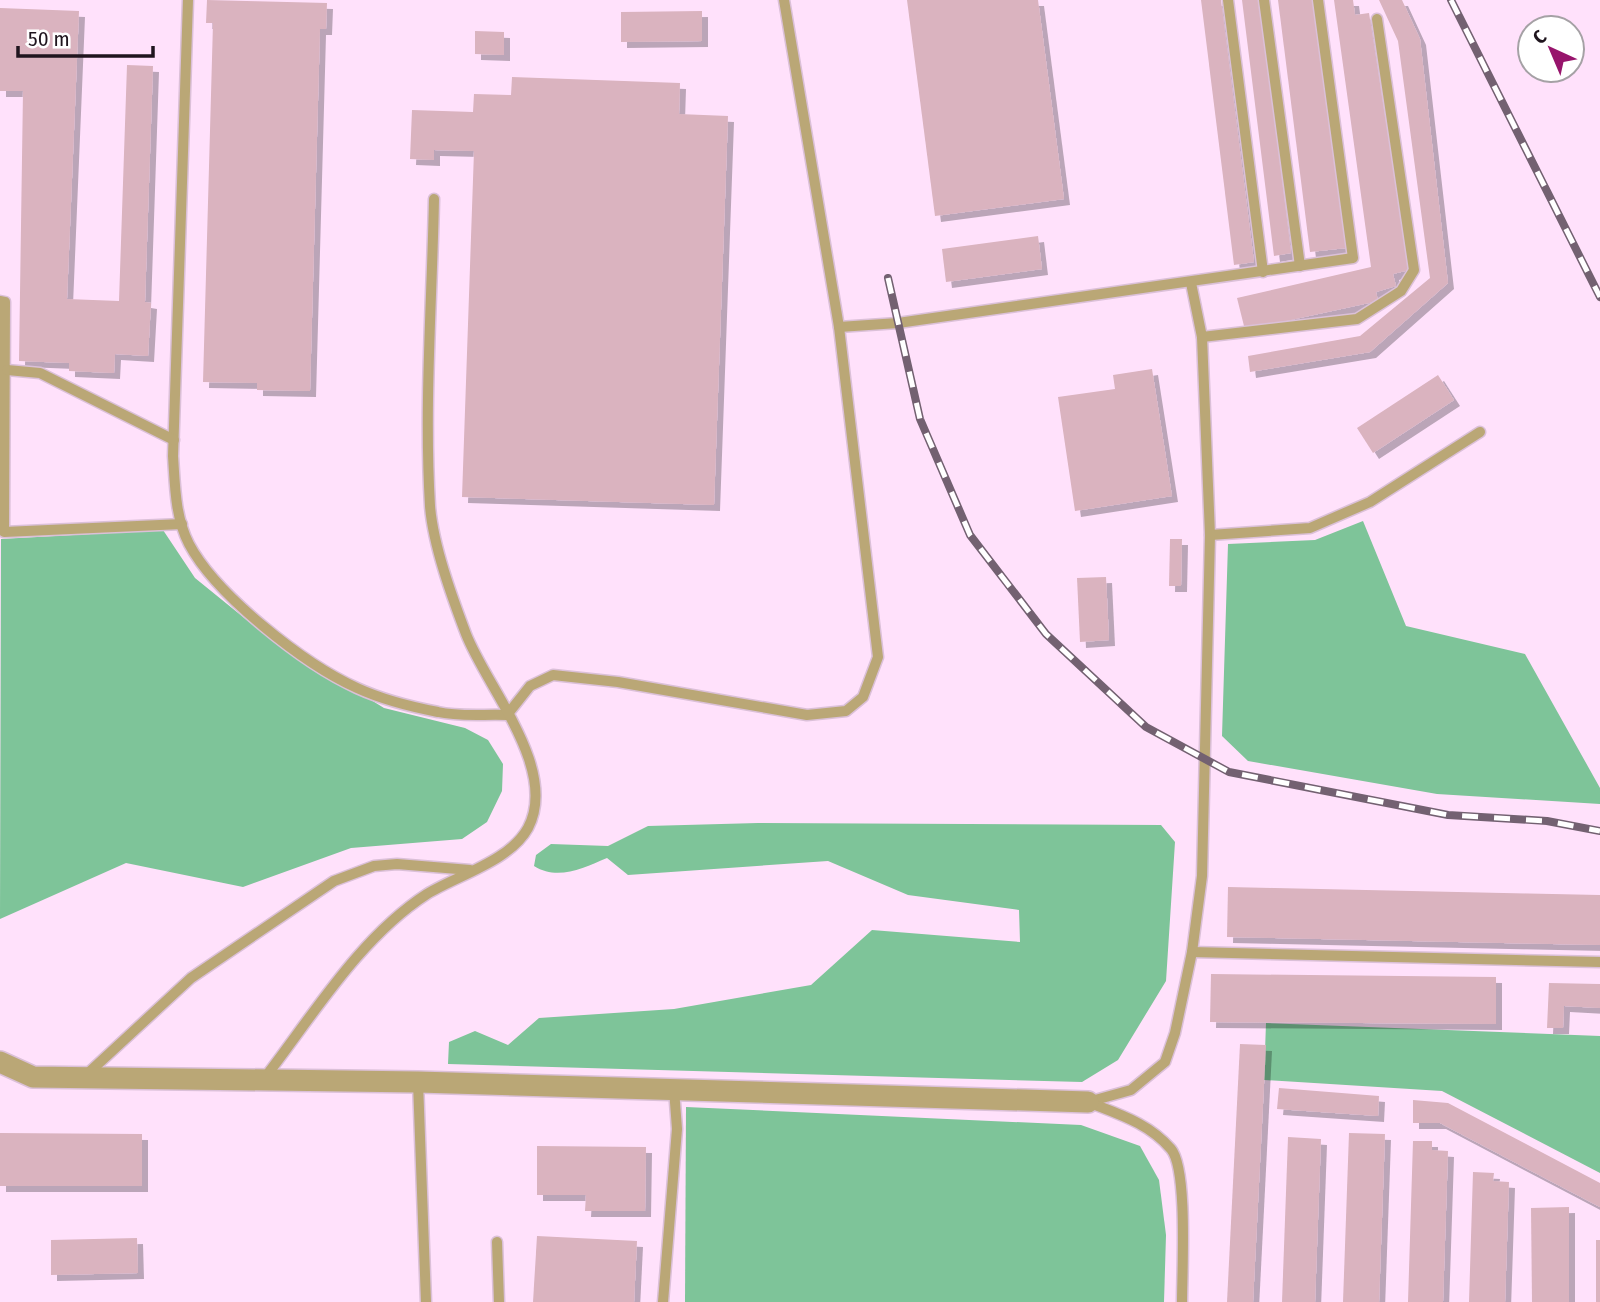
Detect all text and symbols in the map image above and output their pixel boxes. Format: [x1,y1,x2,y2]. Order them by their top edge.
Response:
scale bar [18,14,152,58]
north arrow [1516,14,1586,84]
text: С [1528,25,1551,49]
text: 50 m [28,26,70,52]

